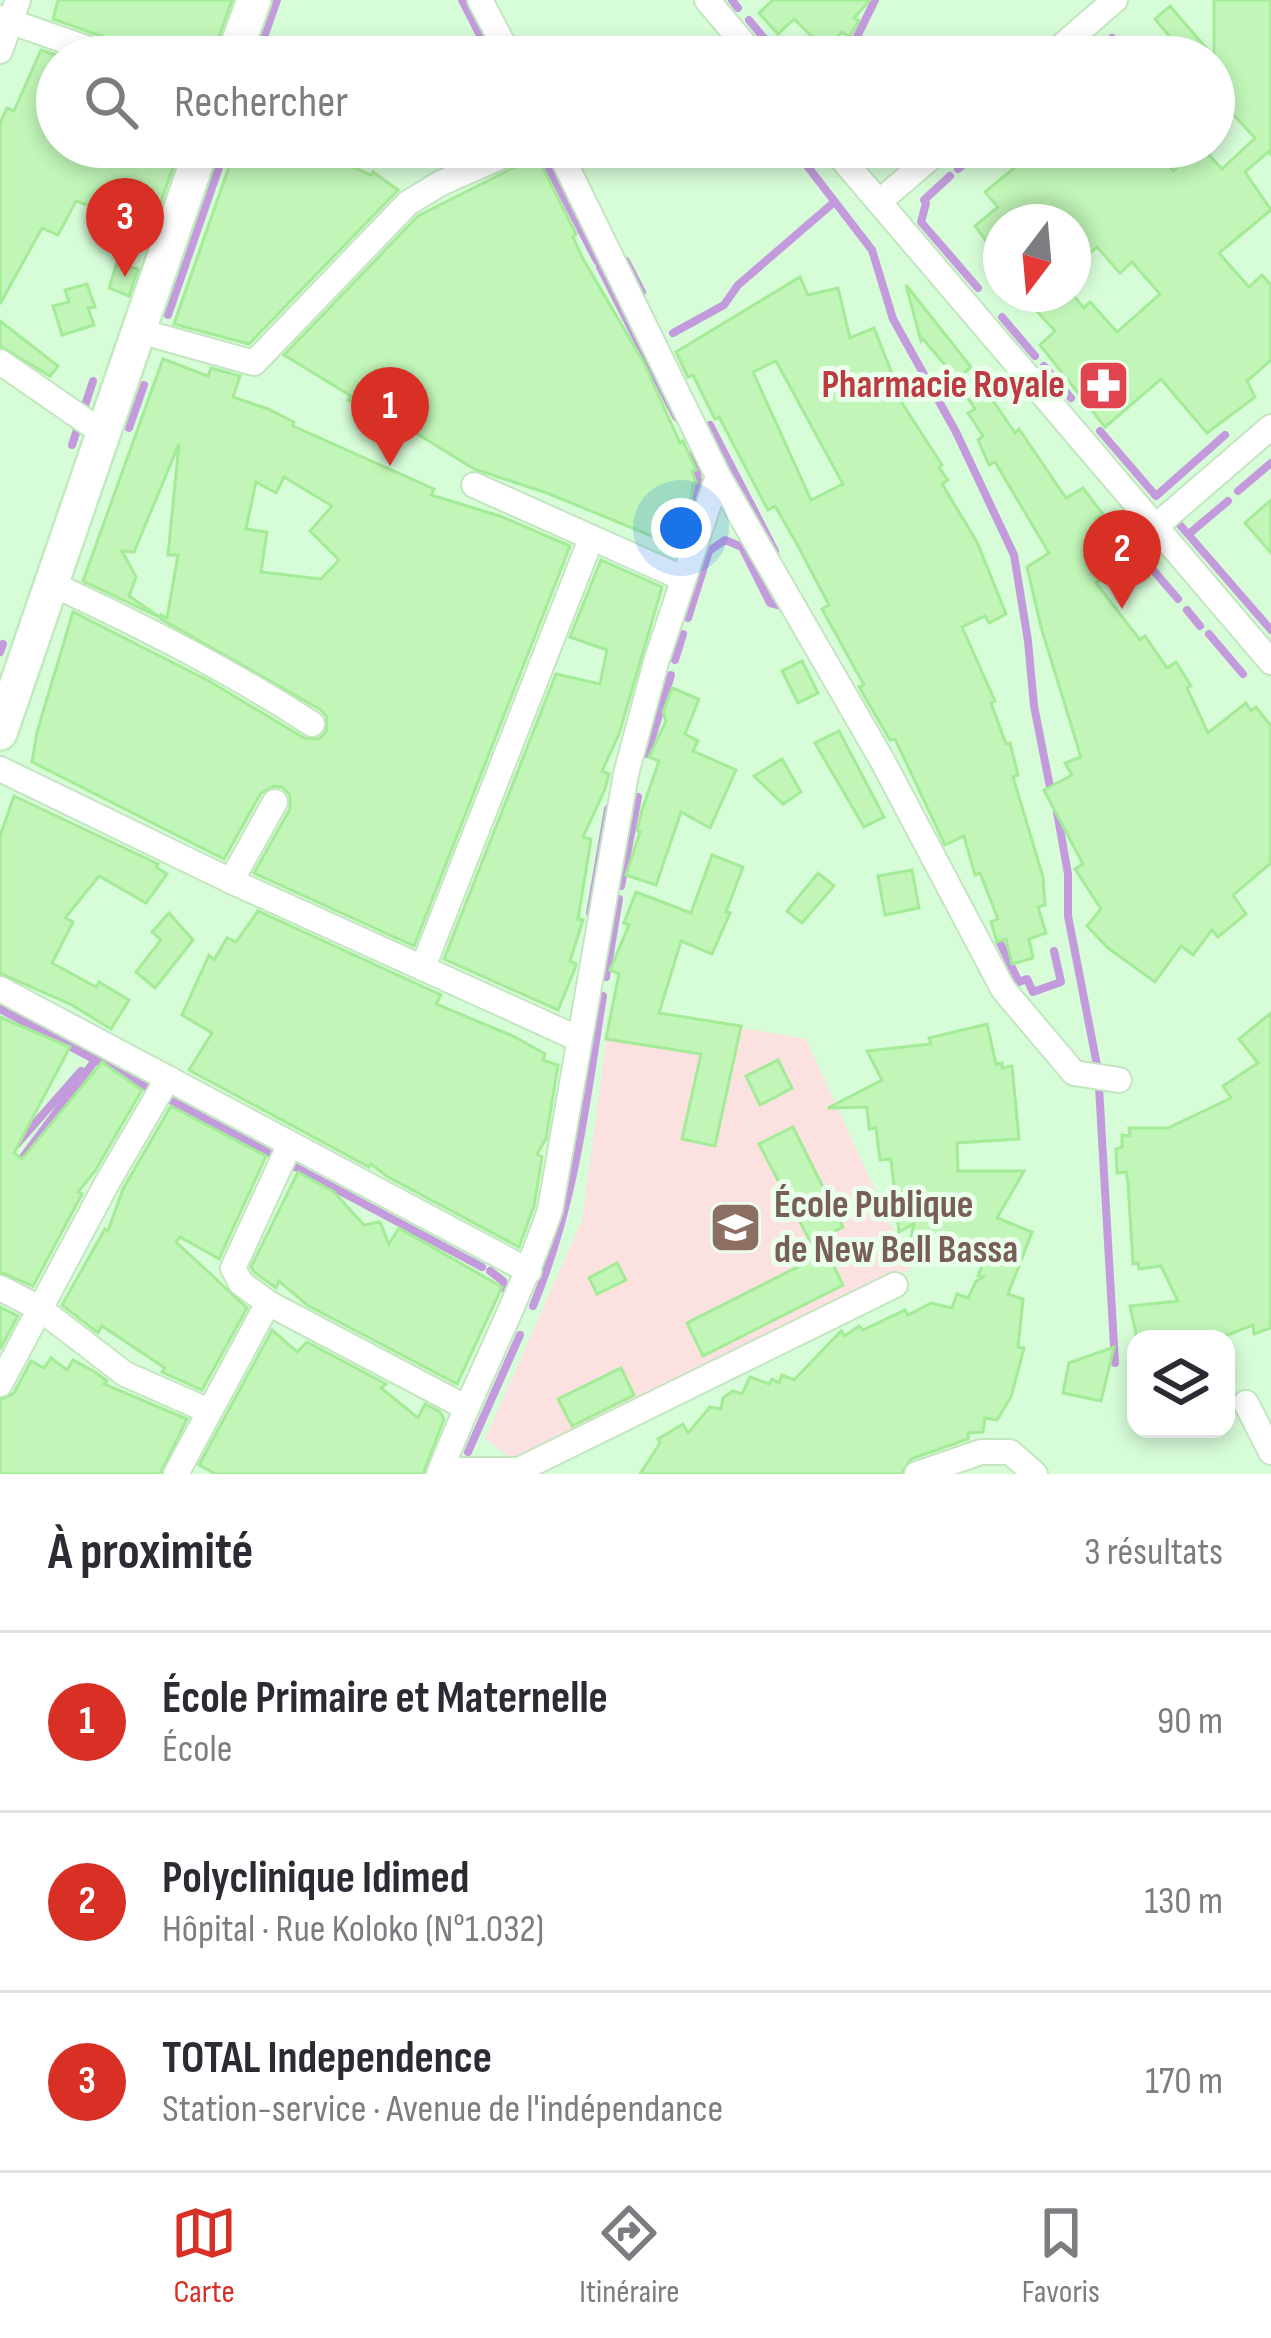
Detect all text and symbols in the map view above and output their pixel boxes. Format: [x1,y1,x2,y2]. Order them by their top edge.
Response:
search box [36,36,1235,168]
icon: search [78,69,144,135]
text: Rechercher [174,75,348,130]
pin: 3 [86,178,164,277]
north arrow [983,204,1091,312]
pharmacy icon: Pharmacie Royale [1076,357,1132,413]
place label: Pharmacie Royale [821,362,1065,409]
pin: 1 [351,367,429,466]
your location [651,498,711,558]
pin: 2 [1083,510,1161,609]
place label: École Publique de New Bell Bassa [774,1182,1018,1274]
school or university icon: École Publique de New Bell Bassa [707,1199,763,1255]
map controls [1127,1330,1235,1438]
button: layers [1127,1330,1235,1438]
text: À proximité [48,1522,253,1583]
text: 3 résultats [1084,1529,1223,1576]
text: École Primaire et Maternelle [162,1671,608,1726]
text: 1 [79,1698,95,1745]
text: 90 m [1157,1698,1223,1745]
text: École [162,1726,232,1773]
text: Polyclinique Idimed [162,1851,469,1906]
text: 2 [78,1878,96,1925]
text: 130 m [1144,1878,1223,1925]
text: Hôpital · Rue Koloko (N°1.032) [162,1906,544,1953]
text: TOTAL Independence [162,2031,492,2086]
text: 3 [78,2058,96,2105]
text: 170 m [1145,2058,1223,2105]
text: Station-service · Avenue de l'indépendance [162,2086,723,2133]
tab: Carte [171,2200,237,2312]
tab: Itinéraire [579,2200,680,2312]
tab: Favoris [1022,2200,1100,2312]

